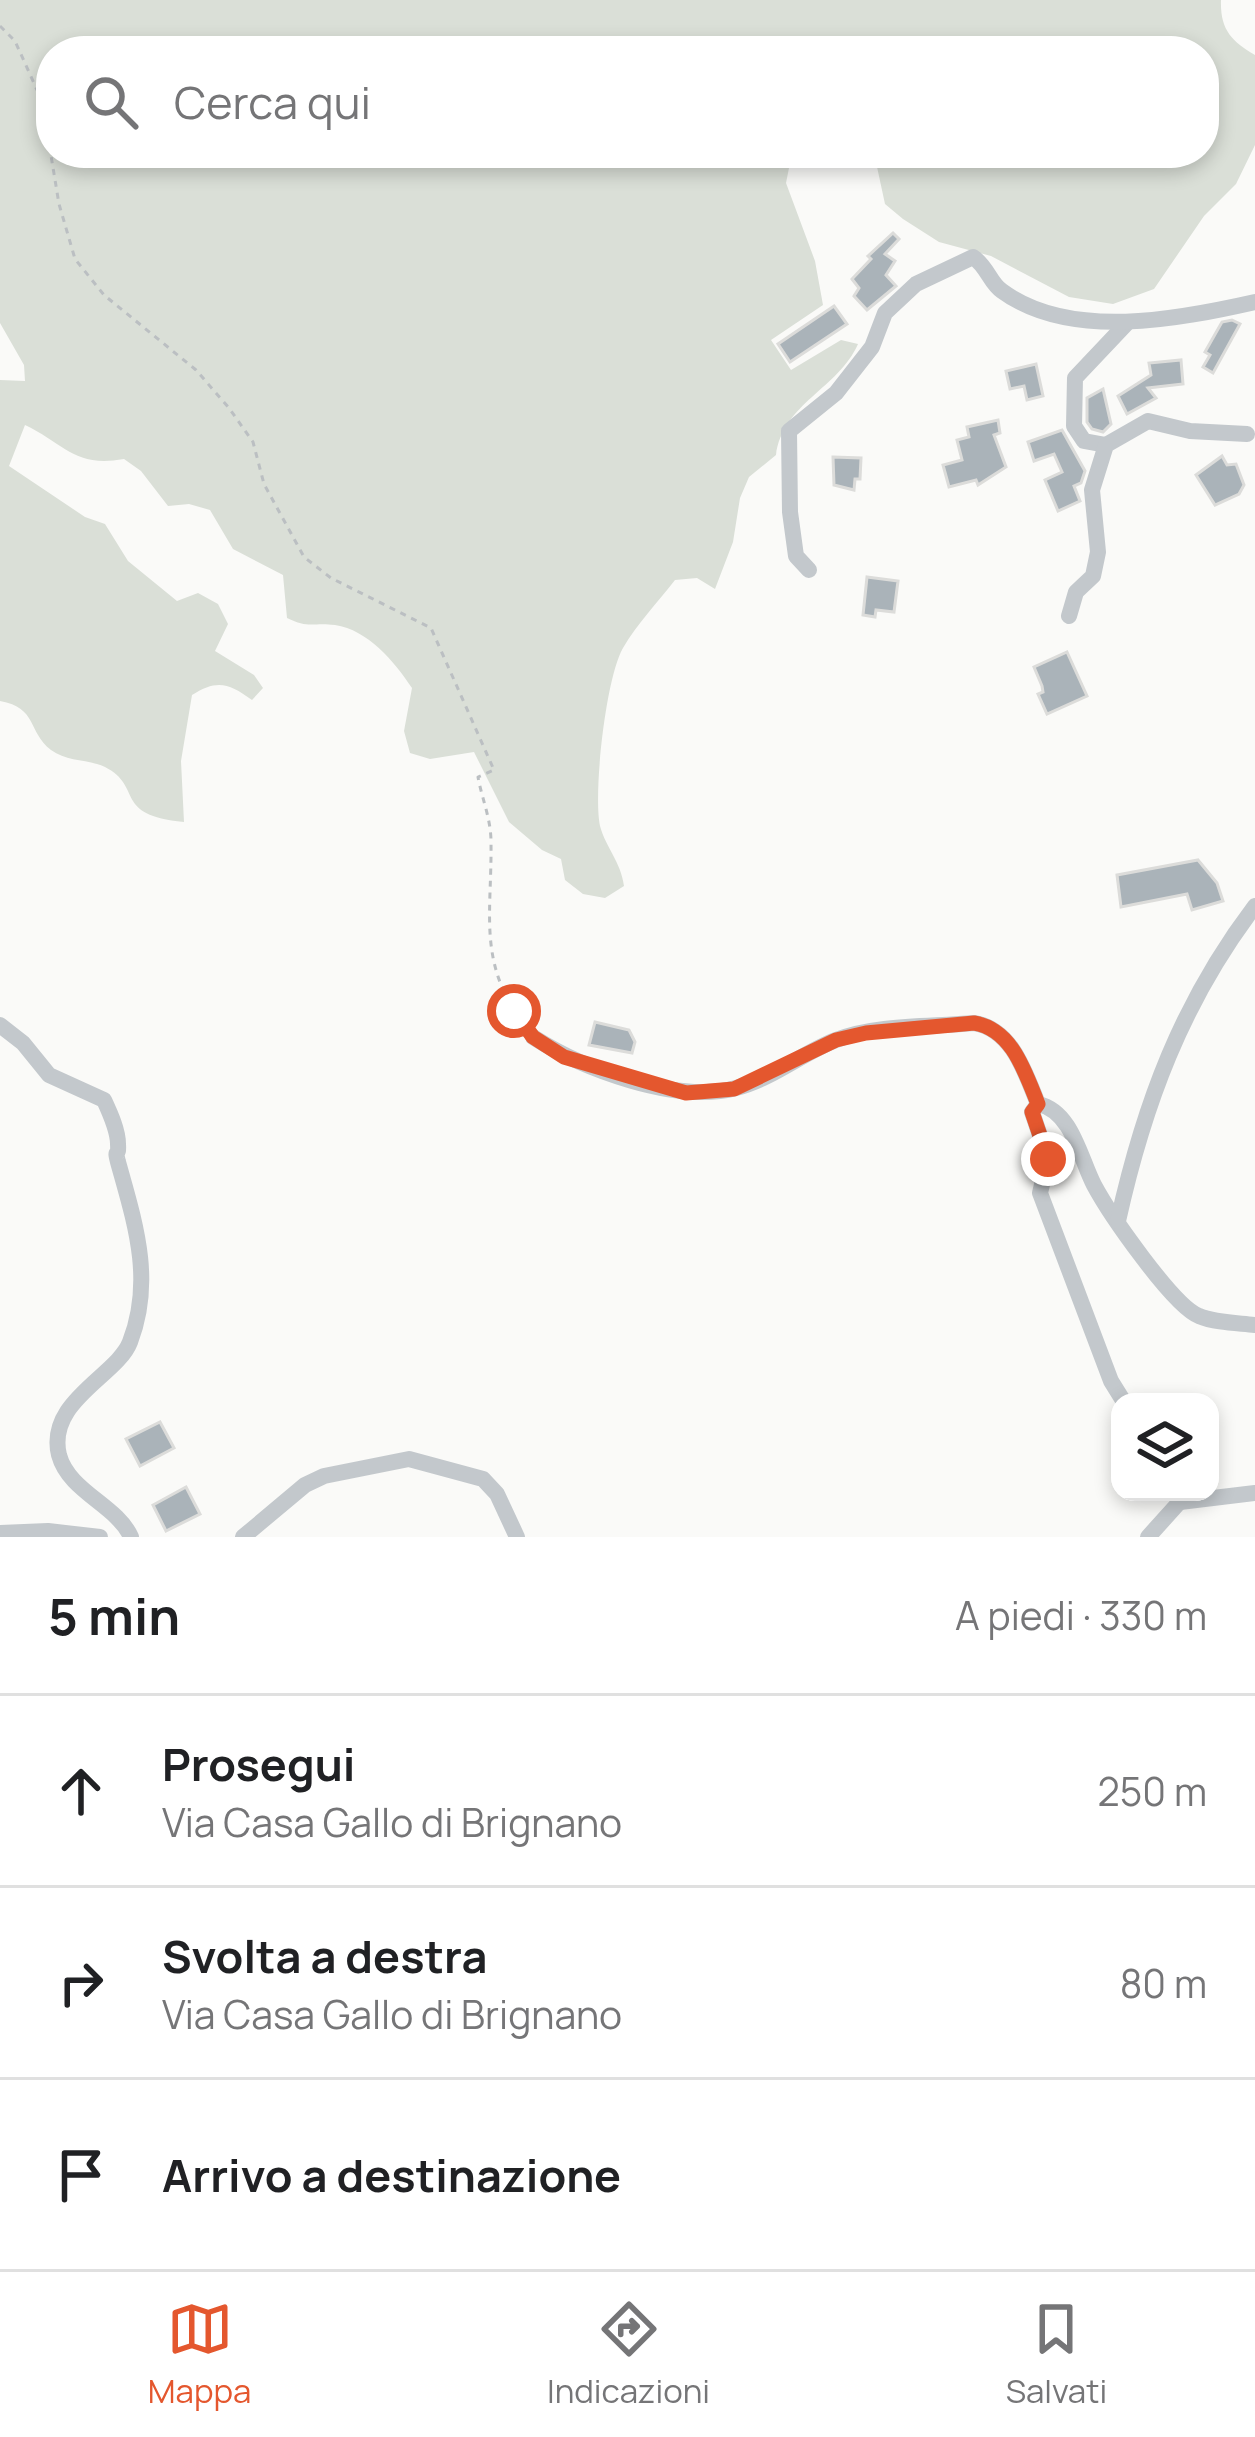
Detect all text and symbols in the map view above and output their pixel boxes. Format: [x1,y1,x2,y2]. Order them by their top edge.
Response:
search box [36,36,1219,168]
icon: search [78,69,144,135]
text: Cerca qui [174,71,371,133]
route start [487,984,541,1038]
route end [1021,1132,1075,1186]
map controls [1111,1393,1219,1501]
button: layers [1111,1393,1219,1501]
text: 5 min [48,1581,180,1650]
text: A piedi · 330 m [955,1588,1207,1642]
text: Prosegui [162,1733,355,1795]
icon: ahead [48,1758,114,1824]
text: 250 m [1098,1764,1207,1818]
text: Via Casa Gallo di Brignano [162,1795,622,1849]
text: Svolta a destra [162,1925,487,1987]
icon: right [48,1950,114,2016]
text: 80 m [1120,1956,1207,2010]
text: Via Casa Gallo di Brignano [162,1987,622,2041]
icon: arrive [48,2142,114,2208]
text: Arrivo a destinazione [162,2144,621,2206]
tab: Mappa [148,2296,251,2413]
tab: Indicazioni [547,2296,710,2413]
tab: Salvati [1006,2296,1107,2413]

